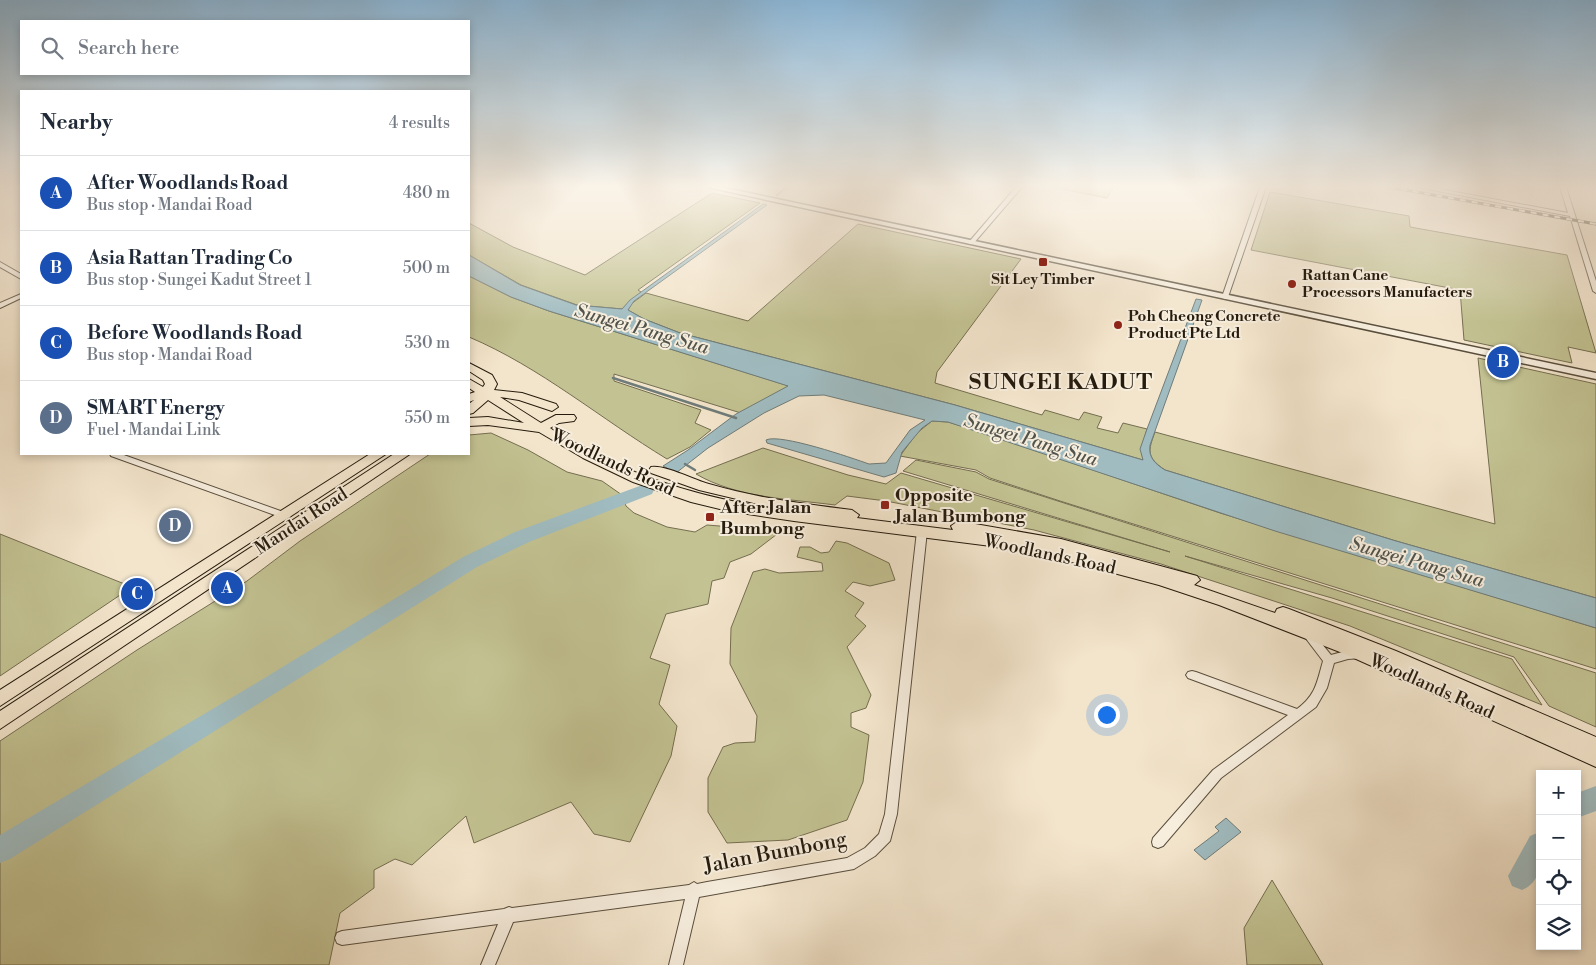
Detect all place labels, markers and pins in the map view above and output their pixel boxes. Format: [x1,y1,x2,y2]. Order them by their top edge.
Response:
marker: Sit Ley Timber [1037,256,1049,268]
place label: Rattan Cane Processors Manufacters [1302,266,1472,302]
place label: Sit Ley Timber [991,270,1095,289]
marker: Rattan Cane Processors Manufacters [1286,278,1298,290]
place label: Poh Cheong Concrete Product Pte Ltd [1128,307,1280,343]
marker: Poh Cheong Concrete Product Pte Ltd [1112,319,1124,331]
pin: B [1487,343,1519,381]
place label: Opposite Jalan Bumbong [892,484,1026,528]
place label: After Jalan Bumbong [719,496,811,540]
marker: Opposite Jalan Bumbong [879,499,891,511]
pin: D [159,507,191,545]
marker: After Jalan Bumbong [704,511,716,523]
pin: A [211,569,243,607]
pin: C [121,575,153,613]

